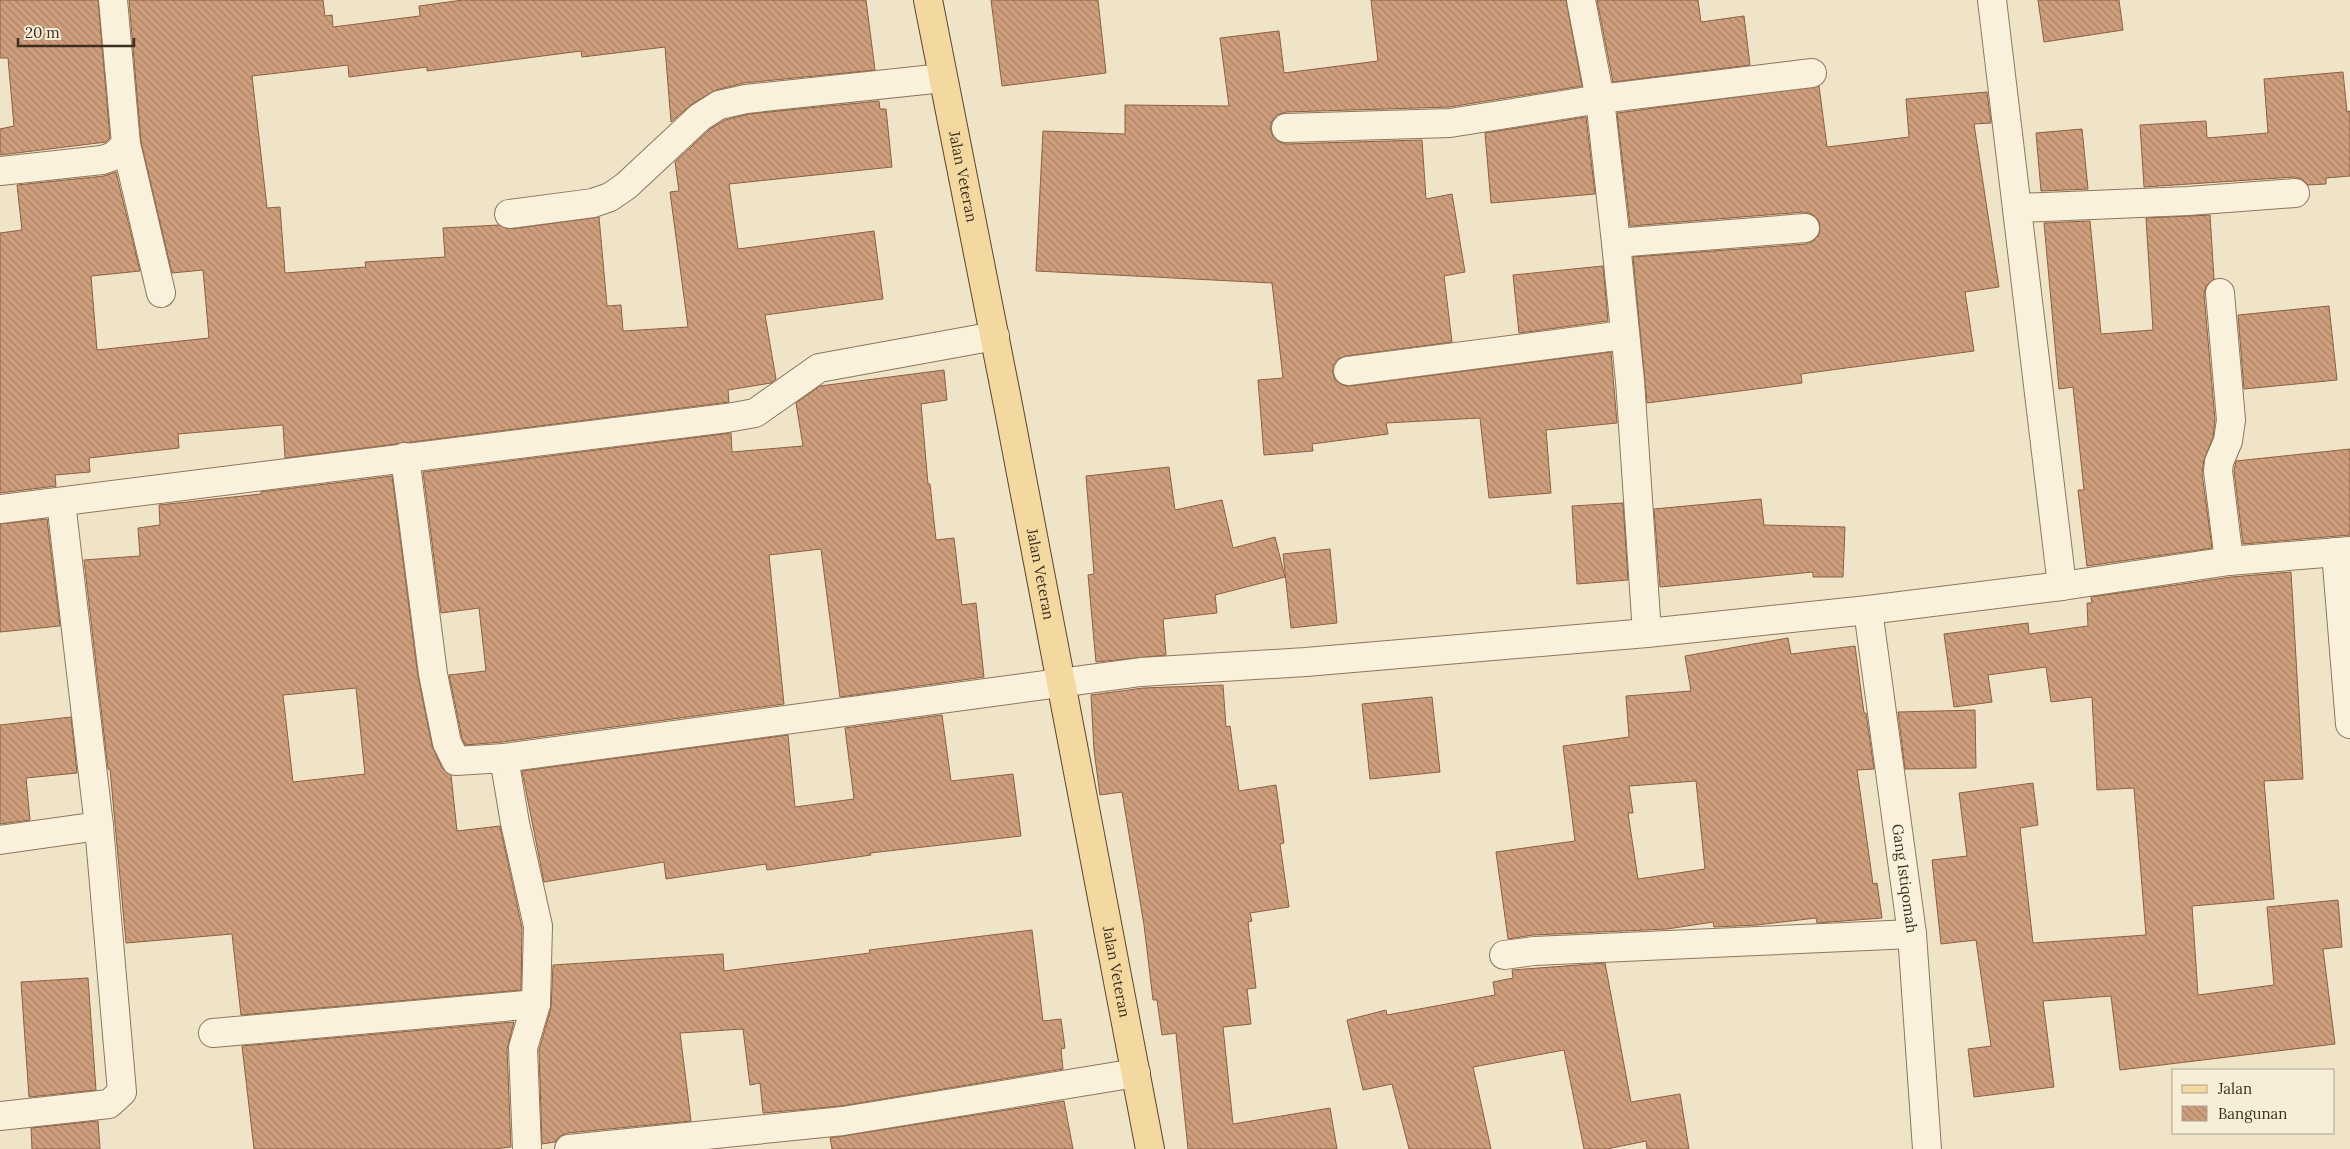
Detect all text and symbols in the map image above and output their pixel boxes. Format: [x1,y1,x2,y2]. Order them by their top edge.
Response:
scale bar [18,15,134,47]
text: 20 m [25,23,60,42]
street label: Jalan Veteran [945,128,982,224]
street label: Jalan Veteran [1023,526,1059,621]
street label: Gang Istiqomah [1888,823,1922,934]
street label: Jalan Veteran [1099,924,1135,1019]
legend [2172,1069,2335,1134]
text: Jalan [2217,1079,2252,1098]
text: Bangunan [2218,1104,2287,1123]

